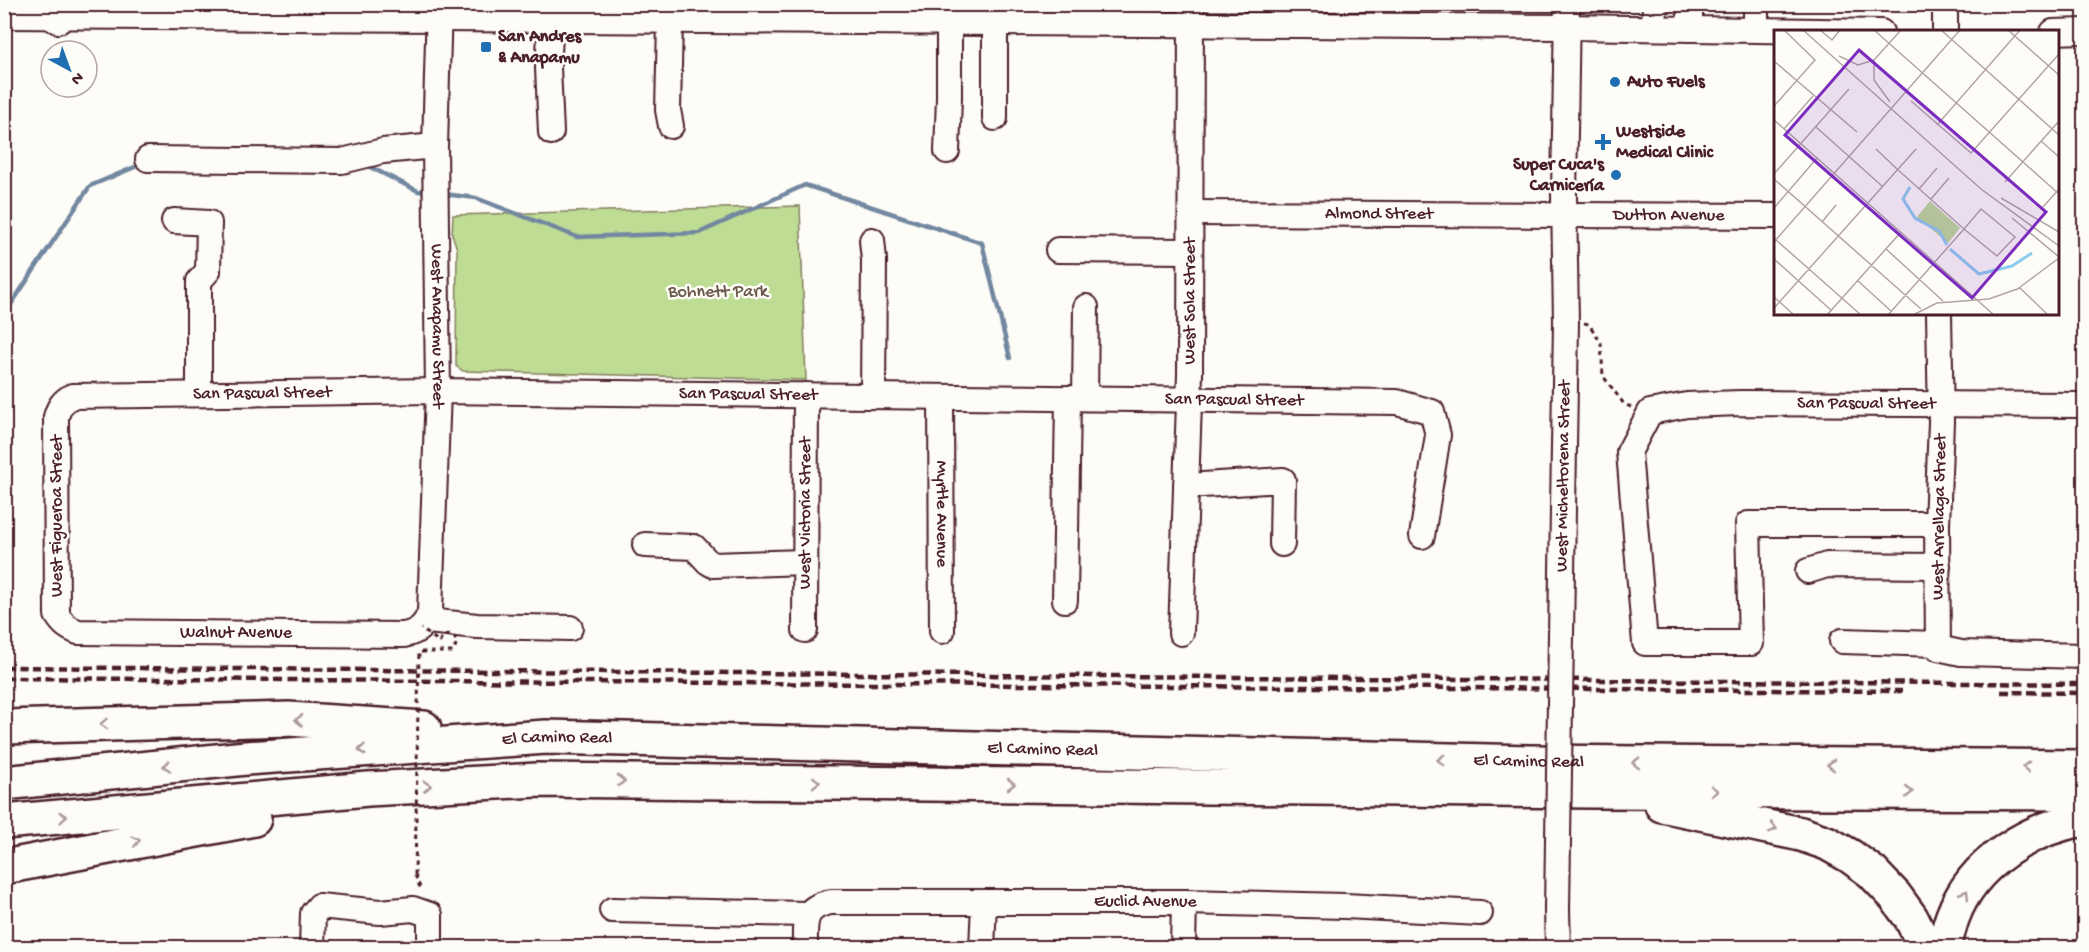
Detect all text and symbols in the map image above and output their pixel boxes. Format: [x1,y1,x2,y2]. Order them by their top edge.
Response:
place label: San Andres & Anapamu [498,27,583,69]
inset map [1774,30,2059,315]
north arrow [39,39,99,99]
marker: San Andres & Anapamu [479,40,493,54]
text: N [66,67,87,89]
place label: Auto Fuels [1626,72,1706,93]
marker: Auto Fuels [1608,75,1622,89]
place label: Westside Medical Clinic [1615,122,1714,164]
marker: Westside Medical Clinic [1594,133,1612,151]
place label: Super Cuca's Carnicería [1513,155,1605,197]
marker: Super Cuca's Carnicería [1609,168,1623,182]
street label: Almond Street [1325,203,1435,225]
street label: Dutton Avenue [1612,205,1725,226]
street label: West Sola Street [1180,236,1201,365]
street label: West Anapamu Street [426,244,449,410]
park label: Bohnett Park [667,282,770,303]
street label: West Micheltorena Street [1552,378,1576,572]
street label: San Pascual Street [193,382,333,405]
street label: San Pascual Street [679,383,819,406]
street label: San Pascual Street [1165,389,1305,411]
street label: San Pascual Street [1797,393,1937,415]
street label: West Arrellaga Street [1928,432,1952,600]
street label: West Figueroa Street [47,433,68,597]
street label: West Victoria Street [795,435,816,589]
street label: Myrtle Avenue [931,461,952,568]
street label: Walnut Avenue [180,623,293,644]
one-way arrow [294,713,303,726]
one-way arrow [99,718,108,730]
street label: El Camino Real [501,726,613,751]
street label: El Camino Real [987,738,1098,762]
one-way arrow [357,743,366,756]
street label: El Camino Real [1473,750,1584,773]
one-way arrow [1437,754,1446,766]
one-way arrow [1632,757,1641,769]
one-way arrow [163,759,172,772]
one-way arrow [1827,759,1836,771]
one-way arrow [2022,761,2031,773]
one-way arrow [617,775,626,787]
one-way arrow [812,776,821,788]
one-way arrow [1007,778,1016,791]
one-way arrow [422,780,431,793]
one-way arrow [1710,785,1719,797]
one-way arrow [1905,786,1914,798]
one-way arrow [58,811,67,824]
one-way arrow [1768,821,1778,834]
one-way arrow [130,835,140,848]
one-way arrow [1958,889,1969,900]
street label: Euclid Avenue [1094,892,1198,913]

